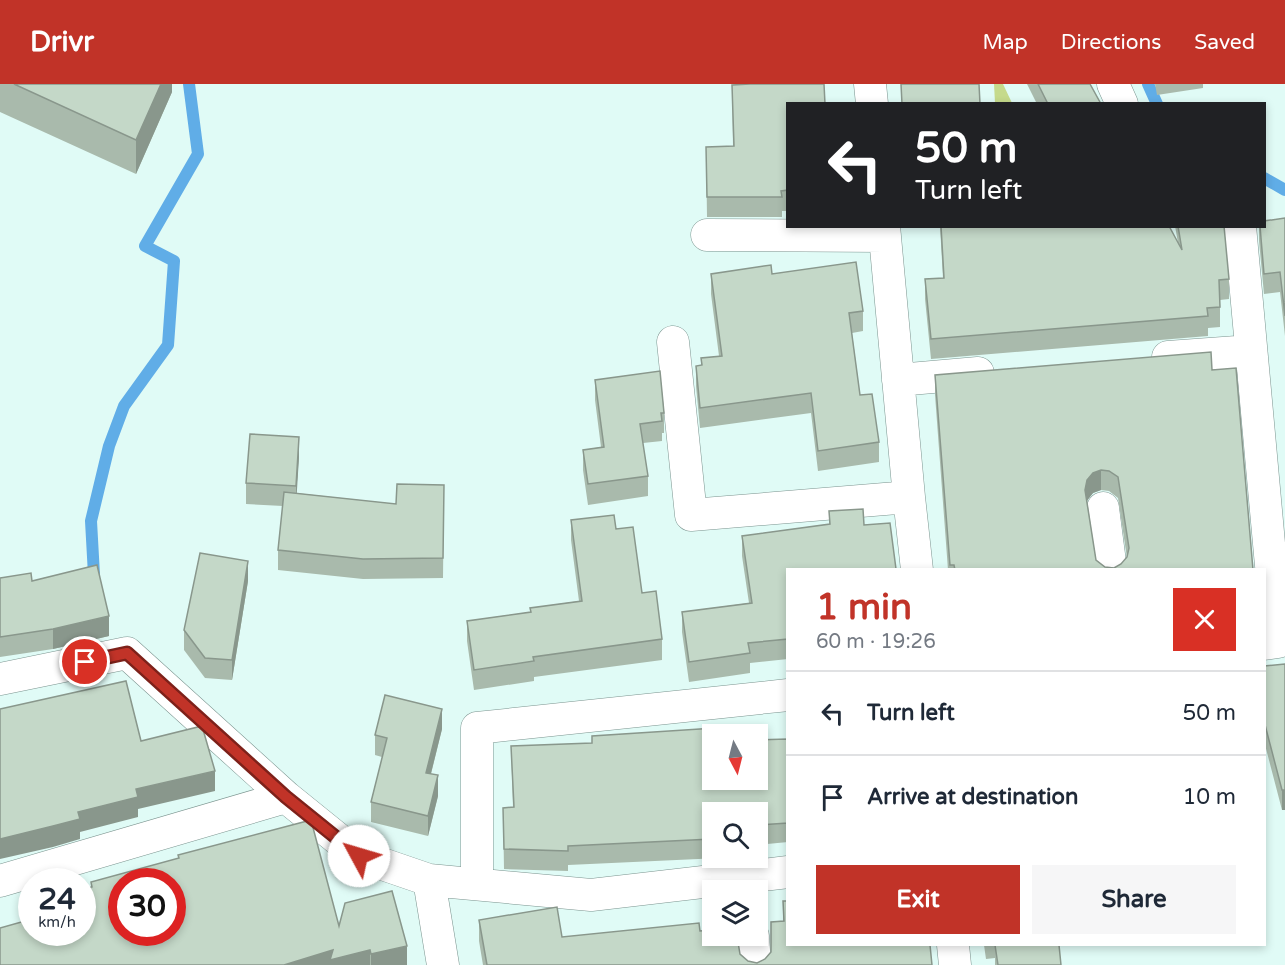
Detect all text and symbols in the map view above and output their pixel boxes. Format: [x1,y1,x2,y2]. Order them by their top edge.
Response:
text: Drivr [30,25,94,59]
text: Map [982,30,1028,55]
text: Directions [1061,30,1161,55]
text: Saved [1194,30,1255,55]
text: 50 m [915,123,1017,174]
icon: left [816,126,894,204]
text: Turn left [915,174,1022,207]
text: 1 min [816,586,912,629]
button: close [1173,588,1236,651]
text: 60 m · 19:26 [816,630,936,654]
pin [59,636,110,687]
icon: arrive [68,645,101,678]
icon: left [816,697,849,730]
text: Turn left [867,700,955,726]
text: 50 m [1182,700,1236,726]
north arrow [702,724,768,790]
map controls [702,724,768,946]
icon: arrive [816,781,849,814]
text: Arrive at destination [867,784,1078,810]
text: 10 m [1182,784,1236,810]
button: search [702,802,768,868]
position arrow [327,824,391,888]
button: Exit [816,865,1020,934]
button: Share [1032,865,1236,934]
speed limit sign: 30 [108,868,186,946]
button: layers [702,880,768,946]
text: 24 [38,881,76,918]
text: km/h [38,913,76,931]

